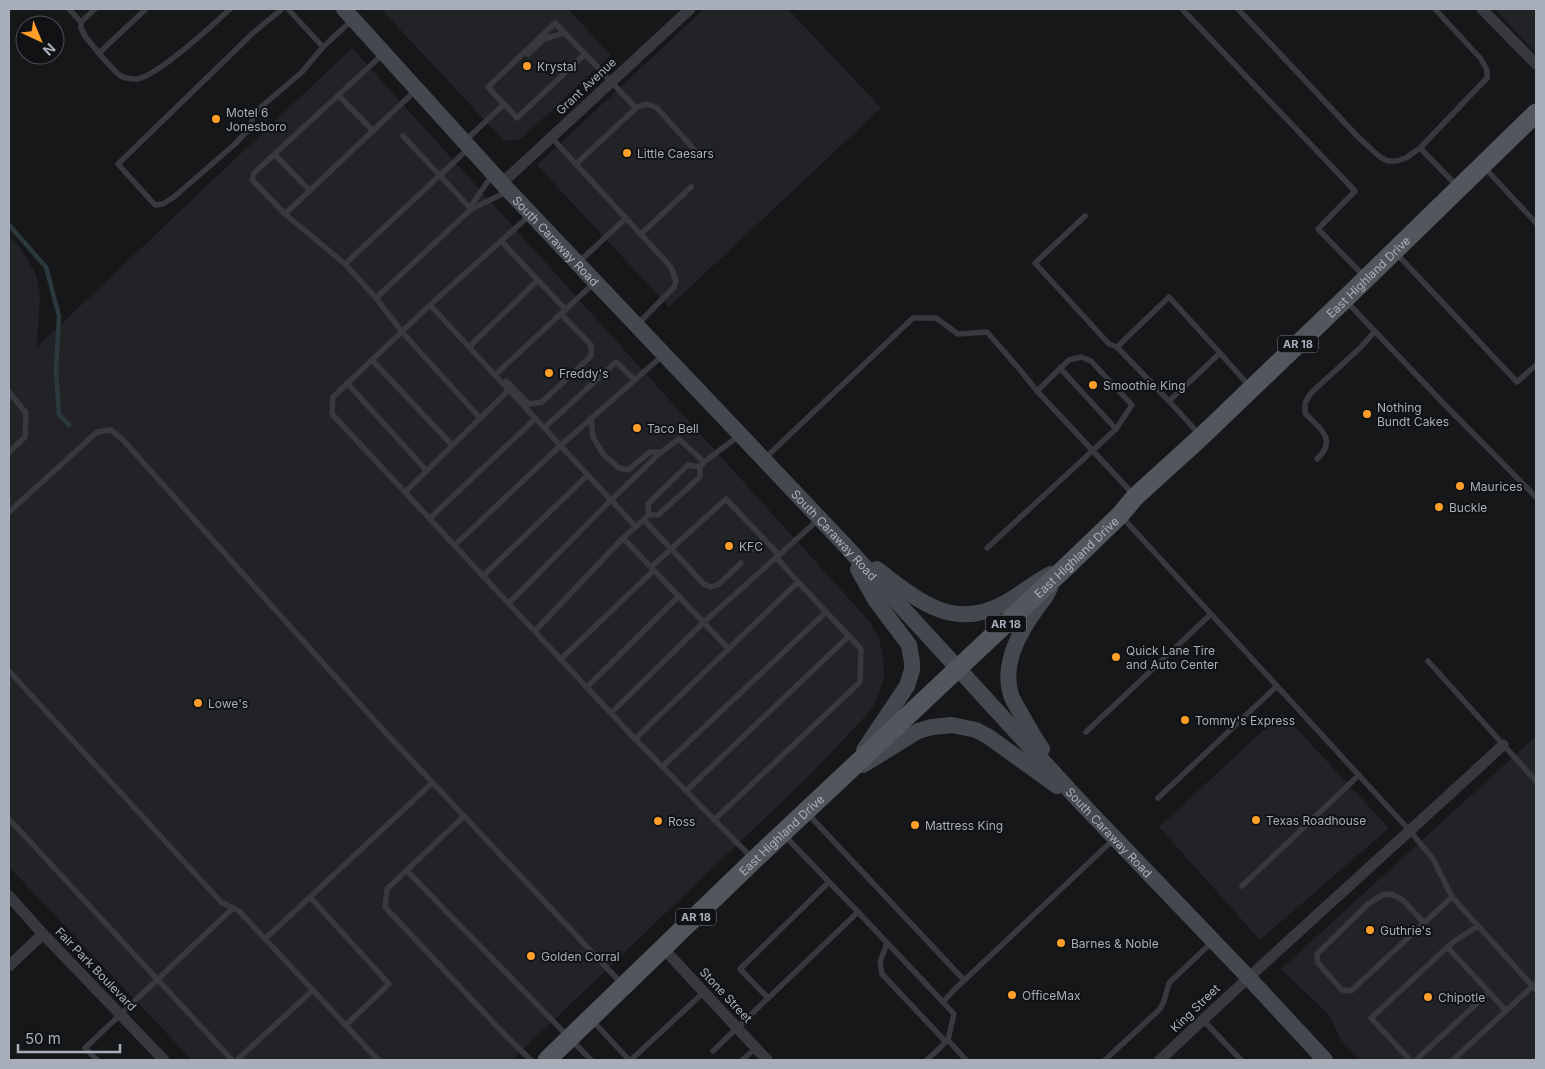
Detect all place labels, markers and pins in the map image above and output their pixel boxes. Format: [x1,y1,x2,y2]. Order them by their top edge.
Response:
place label: Krystal [537,59,576,74]
marker: Krystal [521,60,533,72]
place label: Motel 6 Jonesboro [226,105,287,134]
marker: Motel 6 Jonesboro [210,113,222,125]
place label: Little Caesars [637,146,714,161]
marker: Little Caesars [621,147,633,159]
place label: Freddy's [559,366,608,381]
marker: Freddy's [543,367,555,379]
place label: Smoothie King [1103,378,1186,393]
marker: Smoothie King [1087,379,1099,391]
place label: Nothing Bundt Cakes [1377,400,1449,429]
marker: Nothing Bundt Cakes [1361,408,1373,420]
place label: Taco Bell [647,421,699,436]
marker: Taco Bell [631,422,643,434]
place label: Maurices [1470,479,1522,494]
marker: Maurices [1454,480,1466,492]
place label: Buckle [1449,500,1487,515]
marker: Buckle [1433,501,1445,513]
place label: KFC [739,539,763,554]
marker: KFC [723,540,735,552]
place label: Quick Lane Tire and Auto Center [1126,643,1219,672]
marker: Quick Lane Tire and Auto Center [1110,651,1122,663]
place label: Lowe's [208,696,248,711]
marker: Lowe's [192,697,204,709]
place label: Tommy's Express [1195,713,1295,728]
marker: Tommy's Express [1179,714,1191,726]
place label: Texas Roadhouse [1266,813,1366,828]
place label: Ross [668,814,695,829]
marker: Texas Roadhouse [1250,814,1262,826]
marker: Ross [652,815,664,827]
place label: Mattress King [925,818,1003,833]
marker: Mattress King [909,819,921,831]
place label: Guthrie's [1380,923,1431,938]
marker: Guthrie's [1364,924,1376,936]
place label: Barnes & Noble [1071,936,1159,951]
marker: Barnes & Noble [1055,937,1067,949]
place label: Golden Corral [541,949,620,964]
marker: Golden Corral [525,950,537,962]
place label: OfficeMax [1022,988,1081,1003]
marker: OfficeMax [1006,989,1018,1001]
place label: Chipotle [1438,990,1485,1005]
marker: Chipotle [1422,991,1434,1003]

